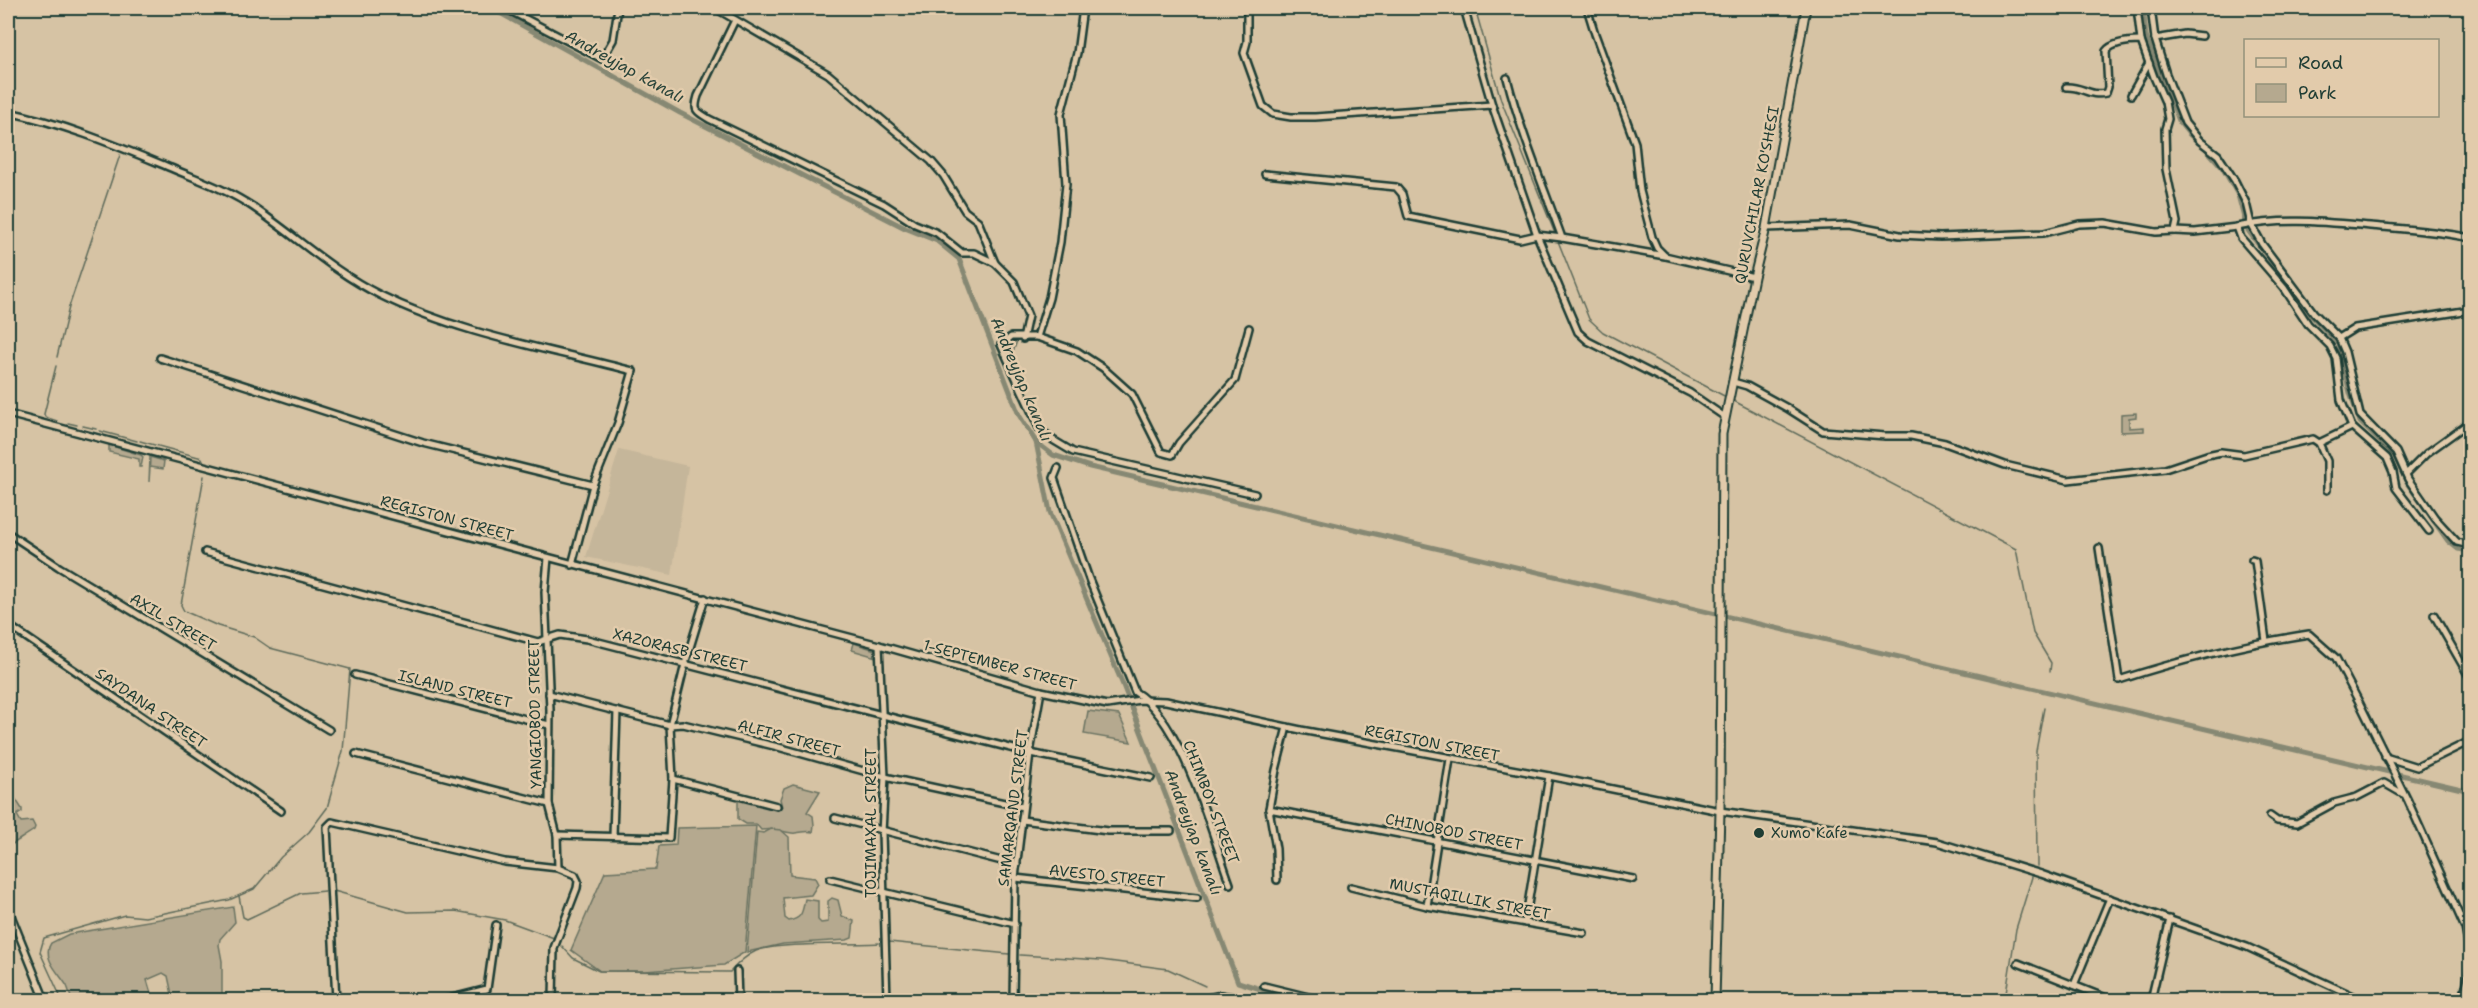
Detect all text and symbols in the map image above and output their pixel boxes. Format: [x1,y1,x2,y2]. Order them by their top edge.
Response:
water label: Andreyjap kanalı [561,25,688,108]
legend [2244,39,2439,117]
text: Road [2298,51,2343,75]
text: Park [2298,81,2337,105]
street label: QURUVCHILAR KO'SHESI [1730,104,1784,286]
water label: Andreyjap kanalı [986,314,1057,445]
street label: REGISTON STREET [378,491,516,545]
street label: AXIL STREET [126,588,220,656]
street label: XAZORASB STREET [611,624,749,676]
street label: 1-SEPTEMBER STREET [921,635,1079,695]
street label: YANGIOBOD STREET [524,639,546,789]
street label: SAYDANA STREET [91,663,211,753]
street label: ISLAND STREET [396,665,514,713]
street label: ALFIR STREET [736,715,842,761]
street label: REGISTON STREET [1363,720,1501,766]
street label: SAMARQAND STREET [993,728,1033,888]
street label: CHIMBOY STREET [1178,737,1244,867]
street label: TOJIMAXAL STREET [861,748,881,898]
water label: Andreyjap kanalı [1160,766,1227,898]
street label: CHINOBOD STREET [1384,809,1524,855]
place label: Xumo Kafe [1771,823,1848,843]
marker: Xumo Kafe [1752,826,1766,840]
street label: AVESTO STREET [1048,860,1166,892]
street label: MUSTAQILLIK STREET [1388,874,1552,924]

